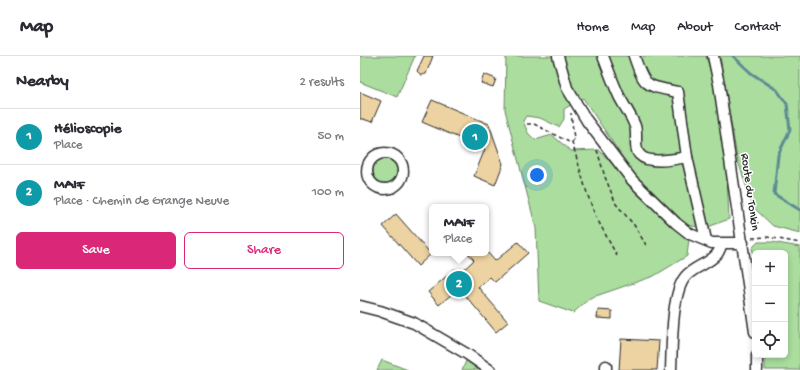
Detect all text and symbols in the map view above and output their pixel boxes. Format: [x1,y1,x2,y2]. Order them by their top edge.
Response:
text: Map [20,16,53,39]
text: Home [577,19,609,36]
text: Map [631,19,655,36]
text: About [677,19,713,36]
text: Contact [735,19,780,36]
text: Nearby [16,72,69,92]
text: 2 results [299,75,344,90]
text: Hélioscopie [54,120,121,138]
pin: 1 [462,122,488,152]
text: 1 [26,129,32,144]
text: 50 m [317,129,344,144]
text: Place [54,138,82,153]
street label: Route du Tonkin [737,153,761,232]
your location [527,165,547,185]
text: MAIF [54,176,85,194]
text: 2 [26,185,32,200]
text: 100 m [312,185,344,200]
text: Place · Chemin de Grange Neuve [54,194,229,209]
popup [429,204,489,256]
text: MAIF [444,214,474,232]
button: Save [16,232,176,269]
button: Share [184,232,344,269]
text: Place [444,232,472,247]
map controls [752,250,788,358]
button: + [752,250,788,286]
pin: 2 [446,269,472,299]
button: − [752,286,788,322]
button: locate [752,322,788,358]

